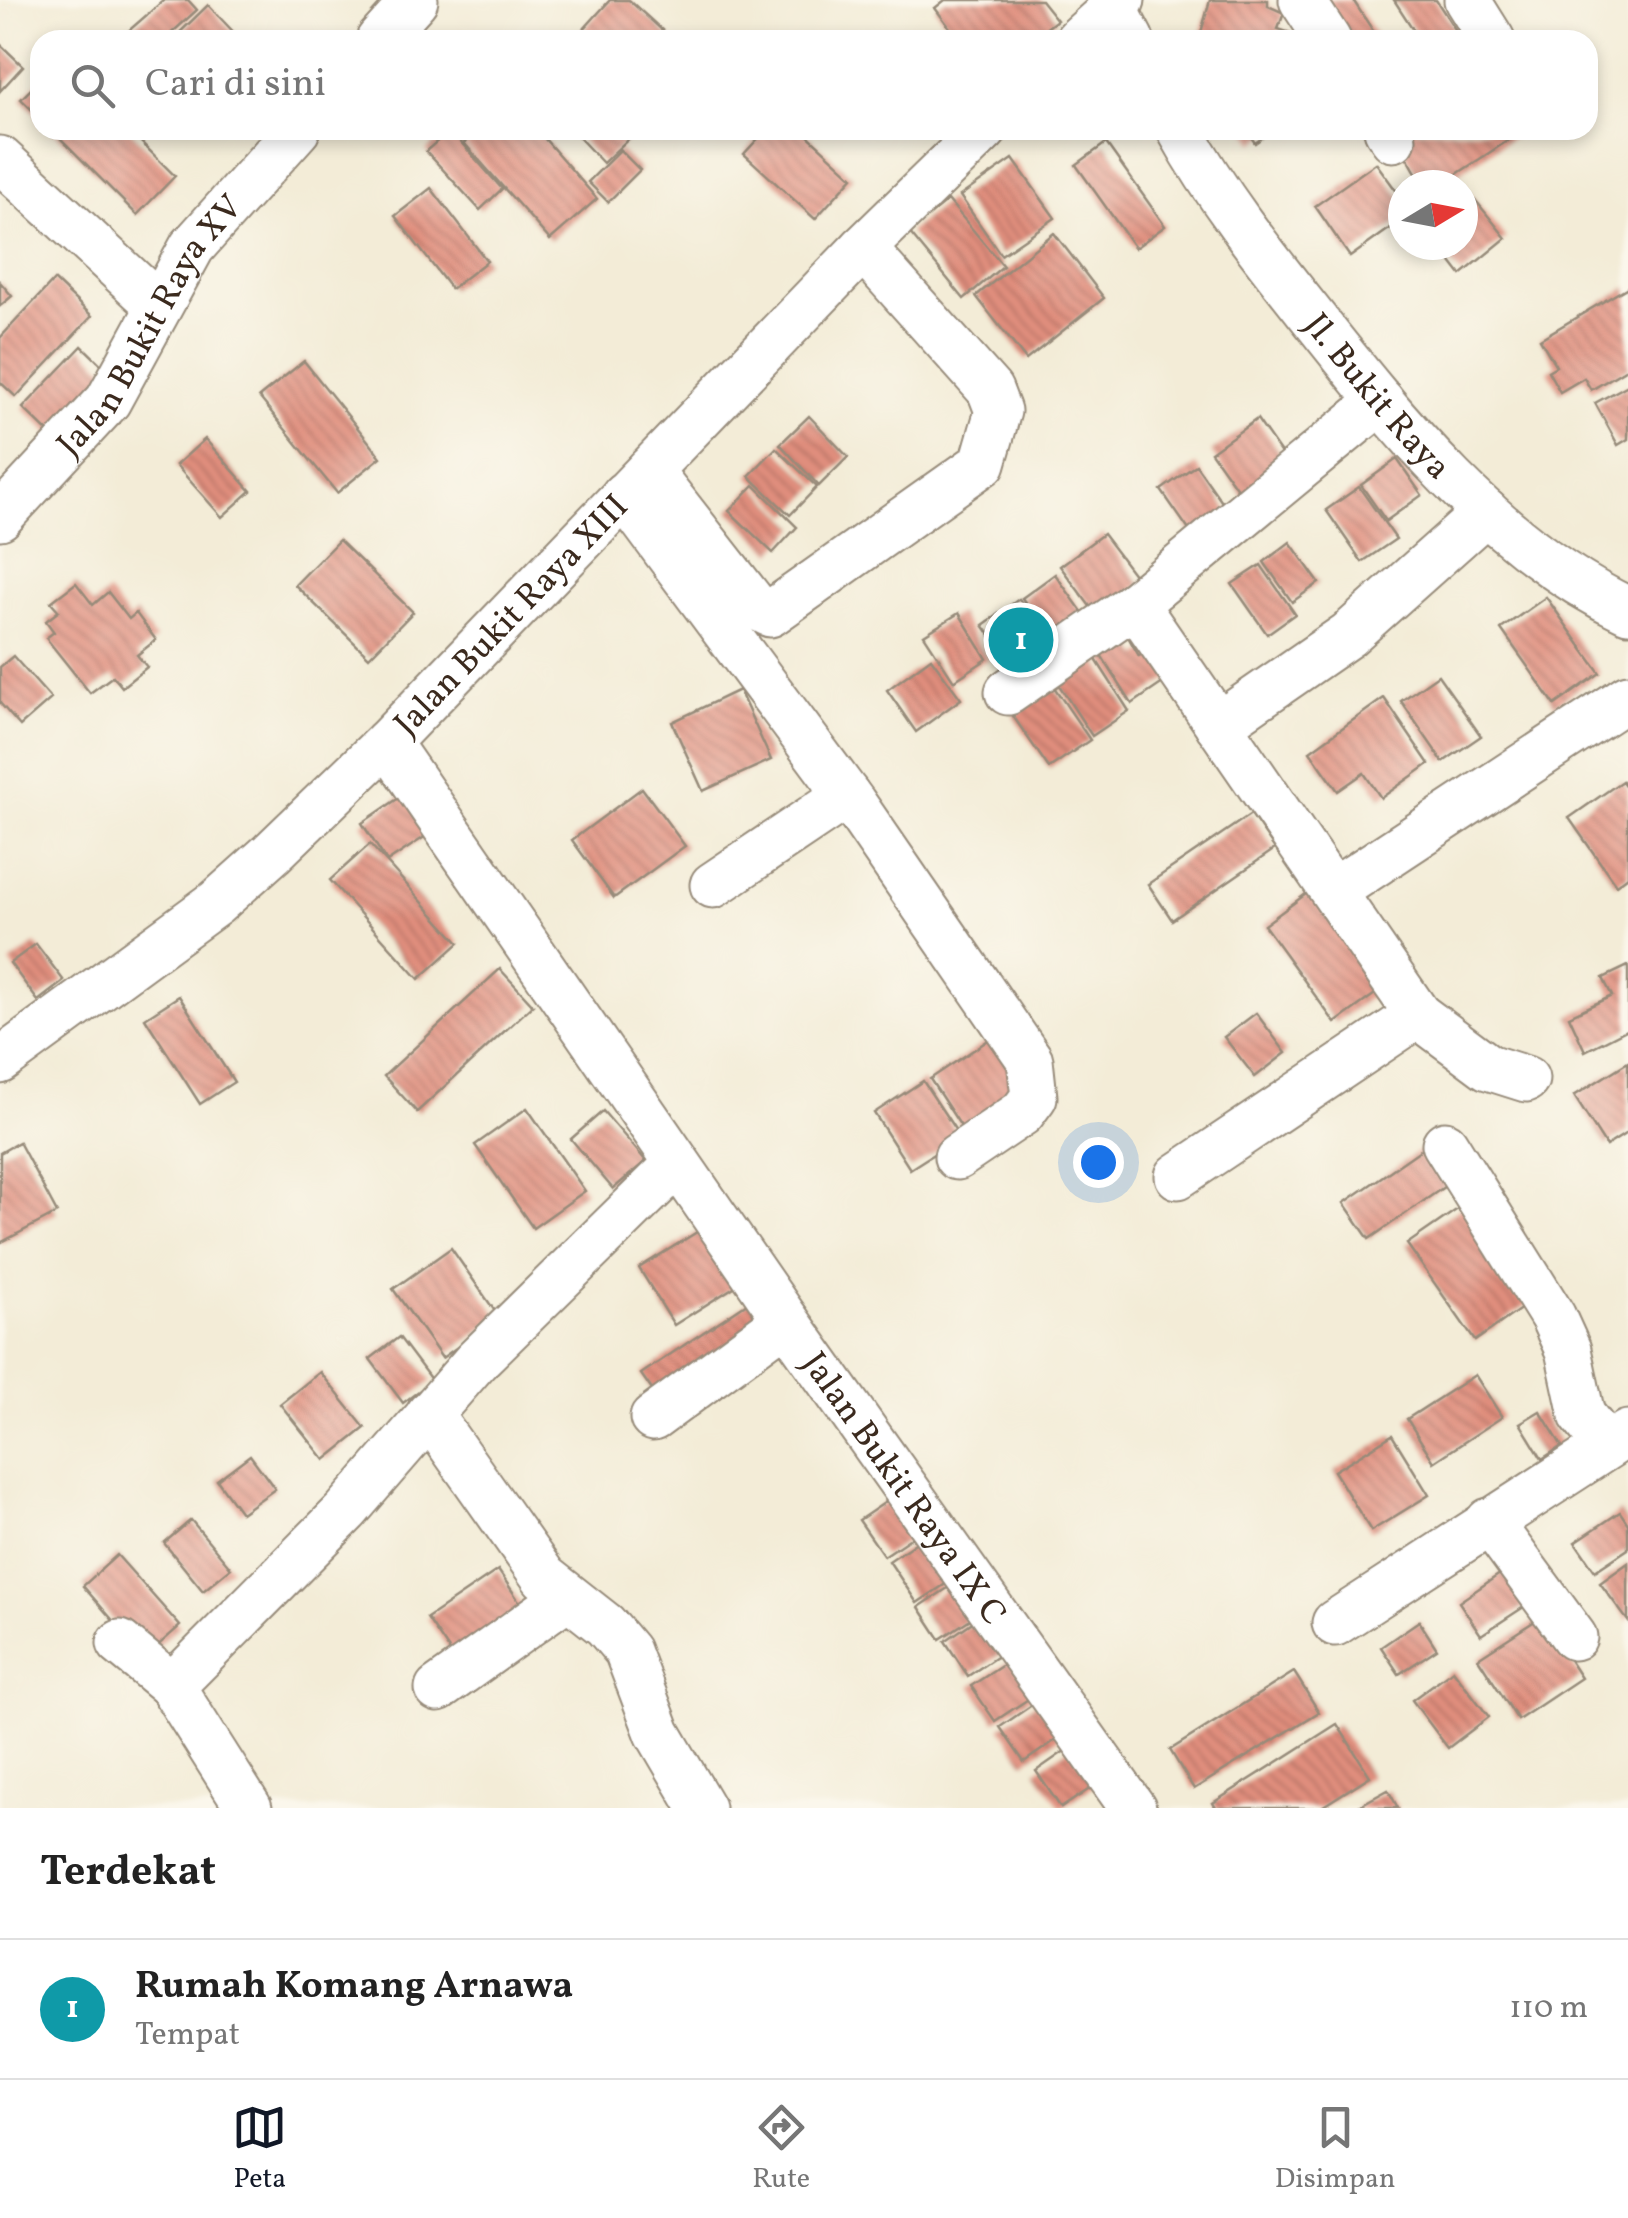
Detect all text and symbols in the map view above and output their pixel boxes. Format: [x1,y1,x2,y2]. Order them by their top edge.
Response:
search box [30,30,1598,140]
icon: search [65,58,120,113]
text: Cari di sini [145,59,326,112]
north arrow [1388,170,1478,260]
street label: Jalan Bukit Raya XV [47,185,255,468]
street label: Jl. Bukit Raya [1291,304,1460,492]
street label: Jalan Bukit Raya XIII [384,485,640,748]
pin: 1 [988,602,1054,678]
your location [1073,1137,1124,1188]
street label: Jalan Bukit Raya IX C [789,1343,1016,1636]
text: Terdekat [40,1844,216,1903]
text: Rumah Komang Arnawa [135,1961,573,2014]
text: 1 [66,1987,79,2031]
text: 110 m [1509,1987,1588,2031]
text: Tempat [135,2014,240,2058]
tab: Peta [232,2100,287,2199]
tab: Rute [752,2100,810,2199]
tab: Disimpan [1275,2100,1396,2199]

